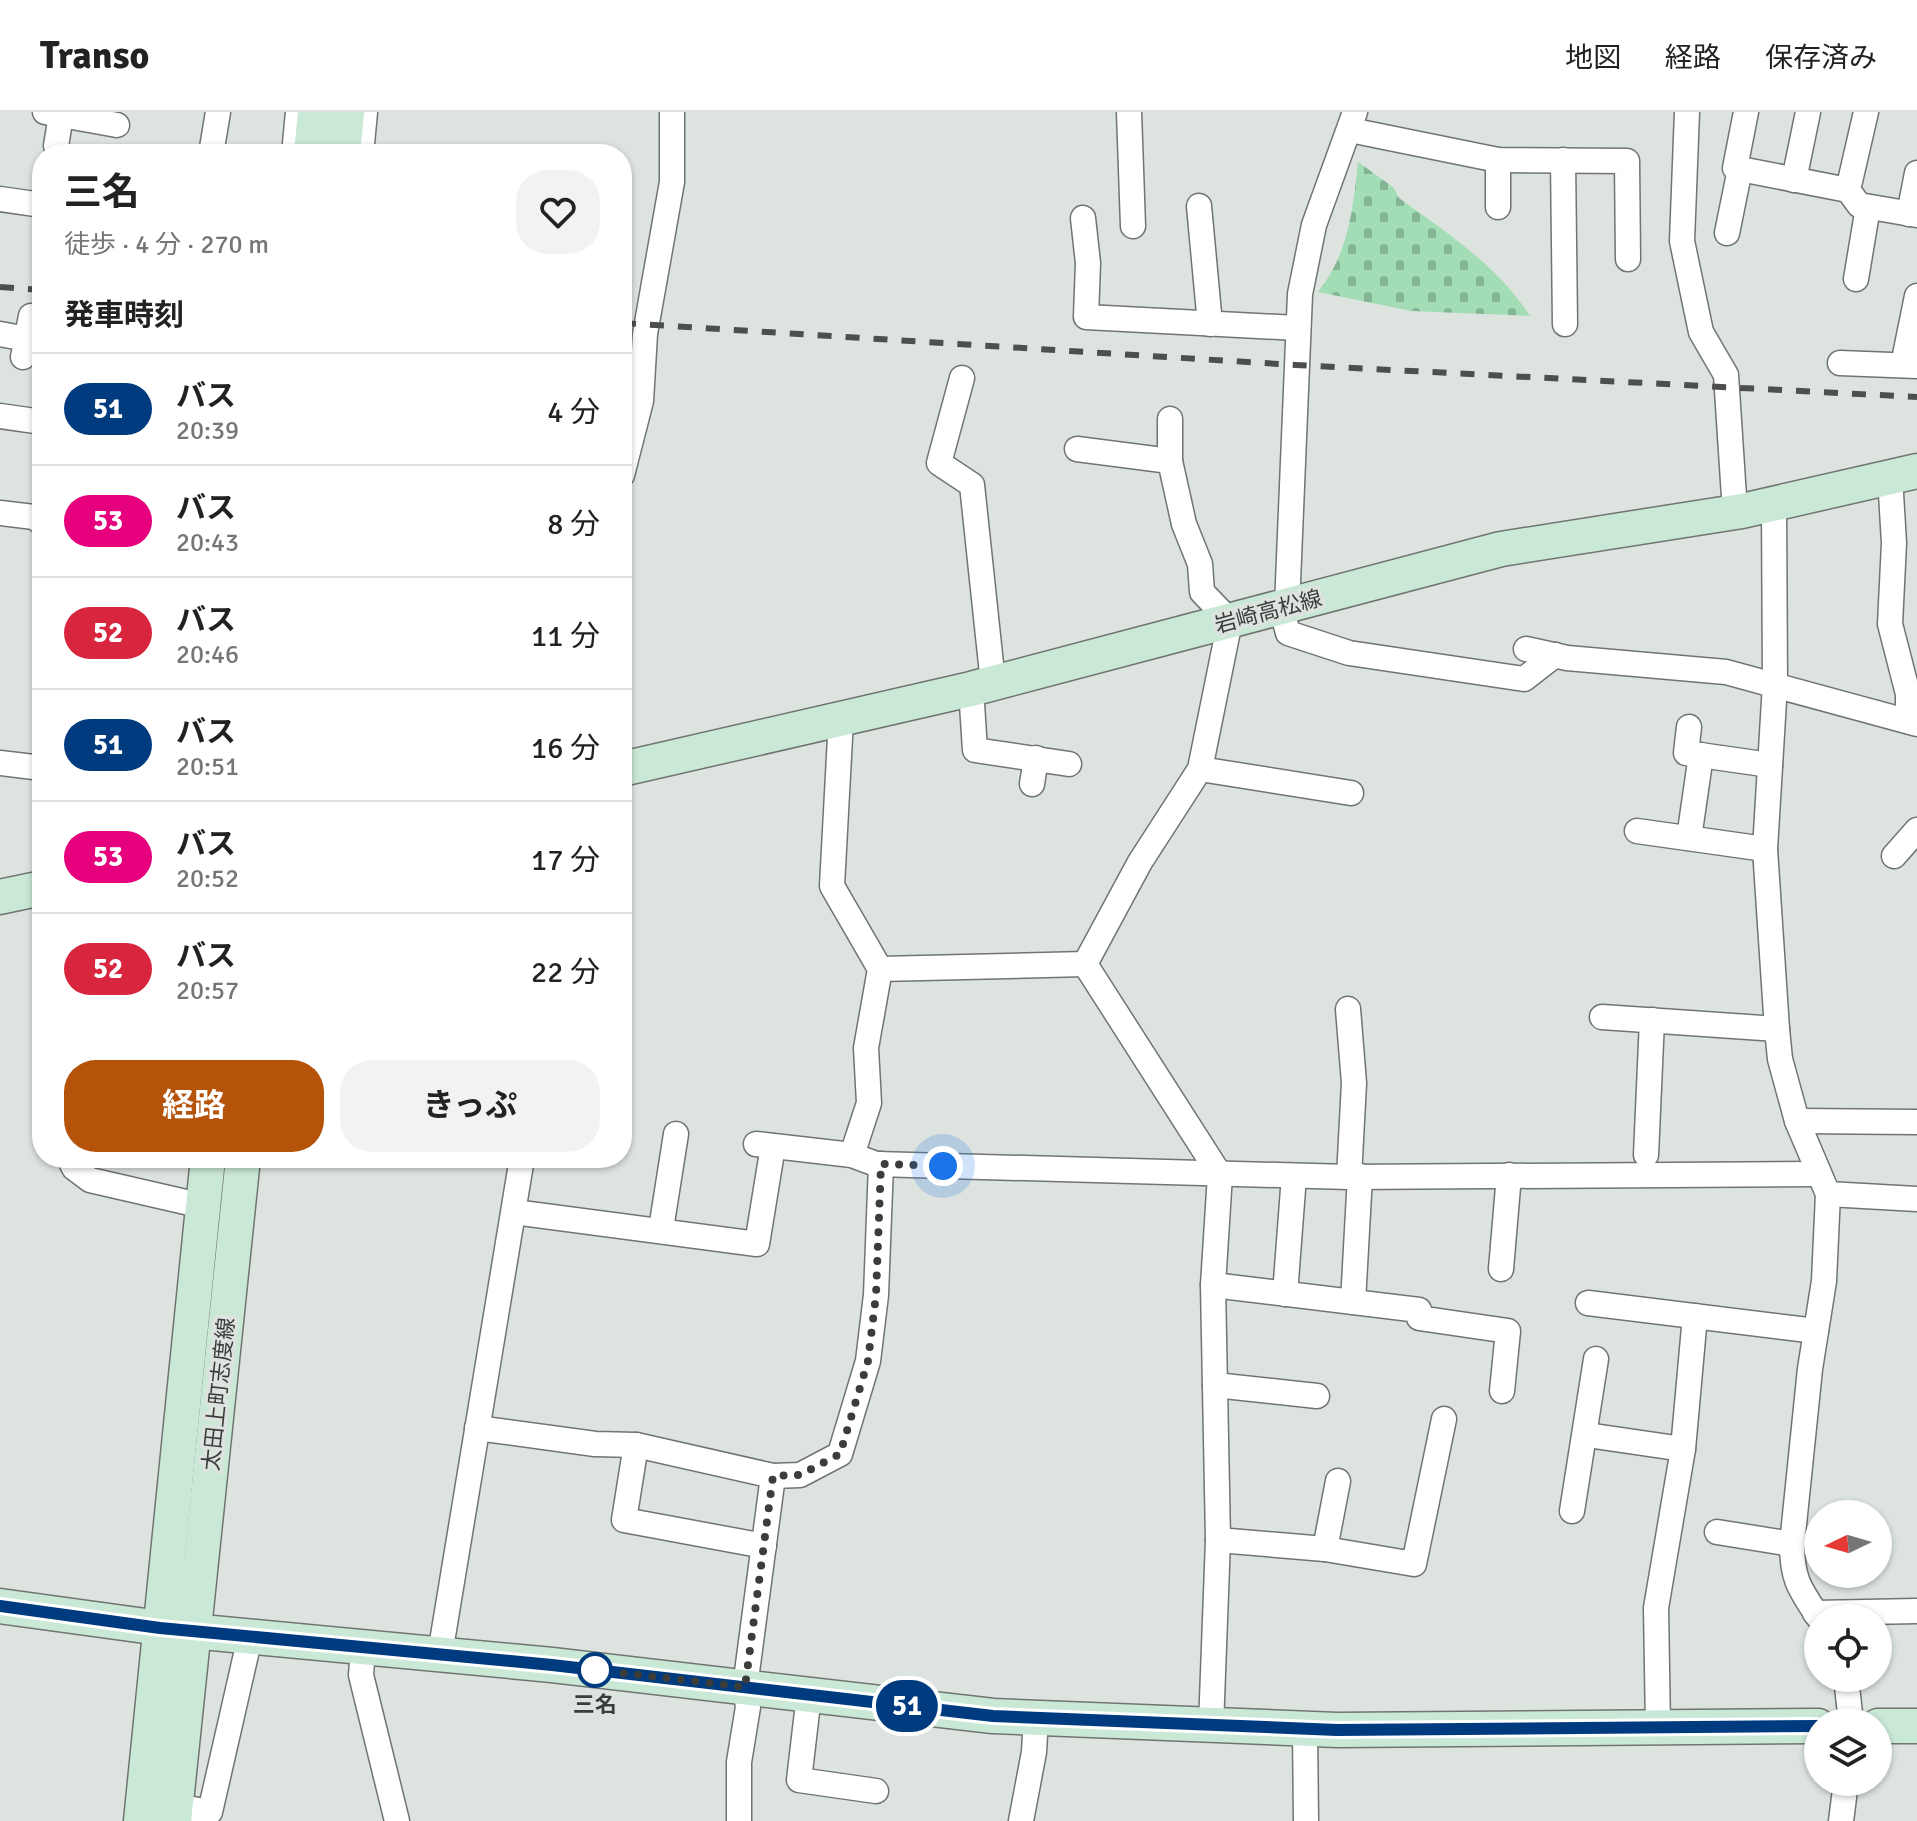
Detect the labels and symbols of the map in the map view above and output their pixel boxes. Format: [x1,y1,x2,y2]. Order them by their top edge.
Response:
street label: 岩崎高松線 [1212,584,1325,639]
your location [923,1146,963,1186]
street label: 太田上町志度線 [197,1316,240,1472]
north arrow [1804,1500,1892,1588]
marker: 三名 [578,1653,612,1687]
line badge: 51 [871,1680,943,1732]
place label: 三名 [573,1691,617,1718]

